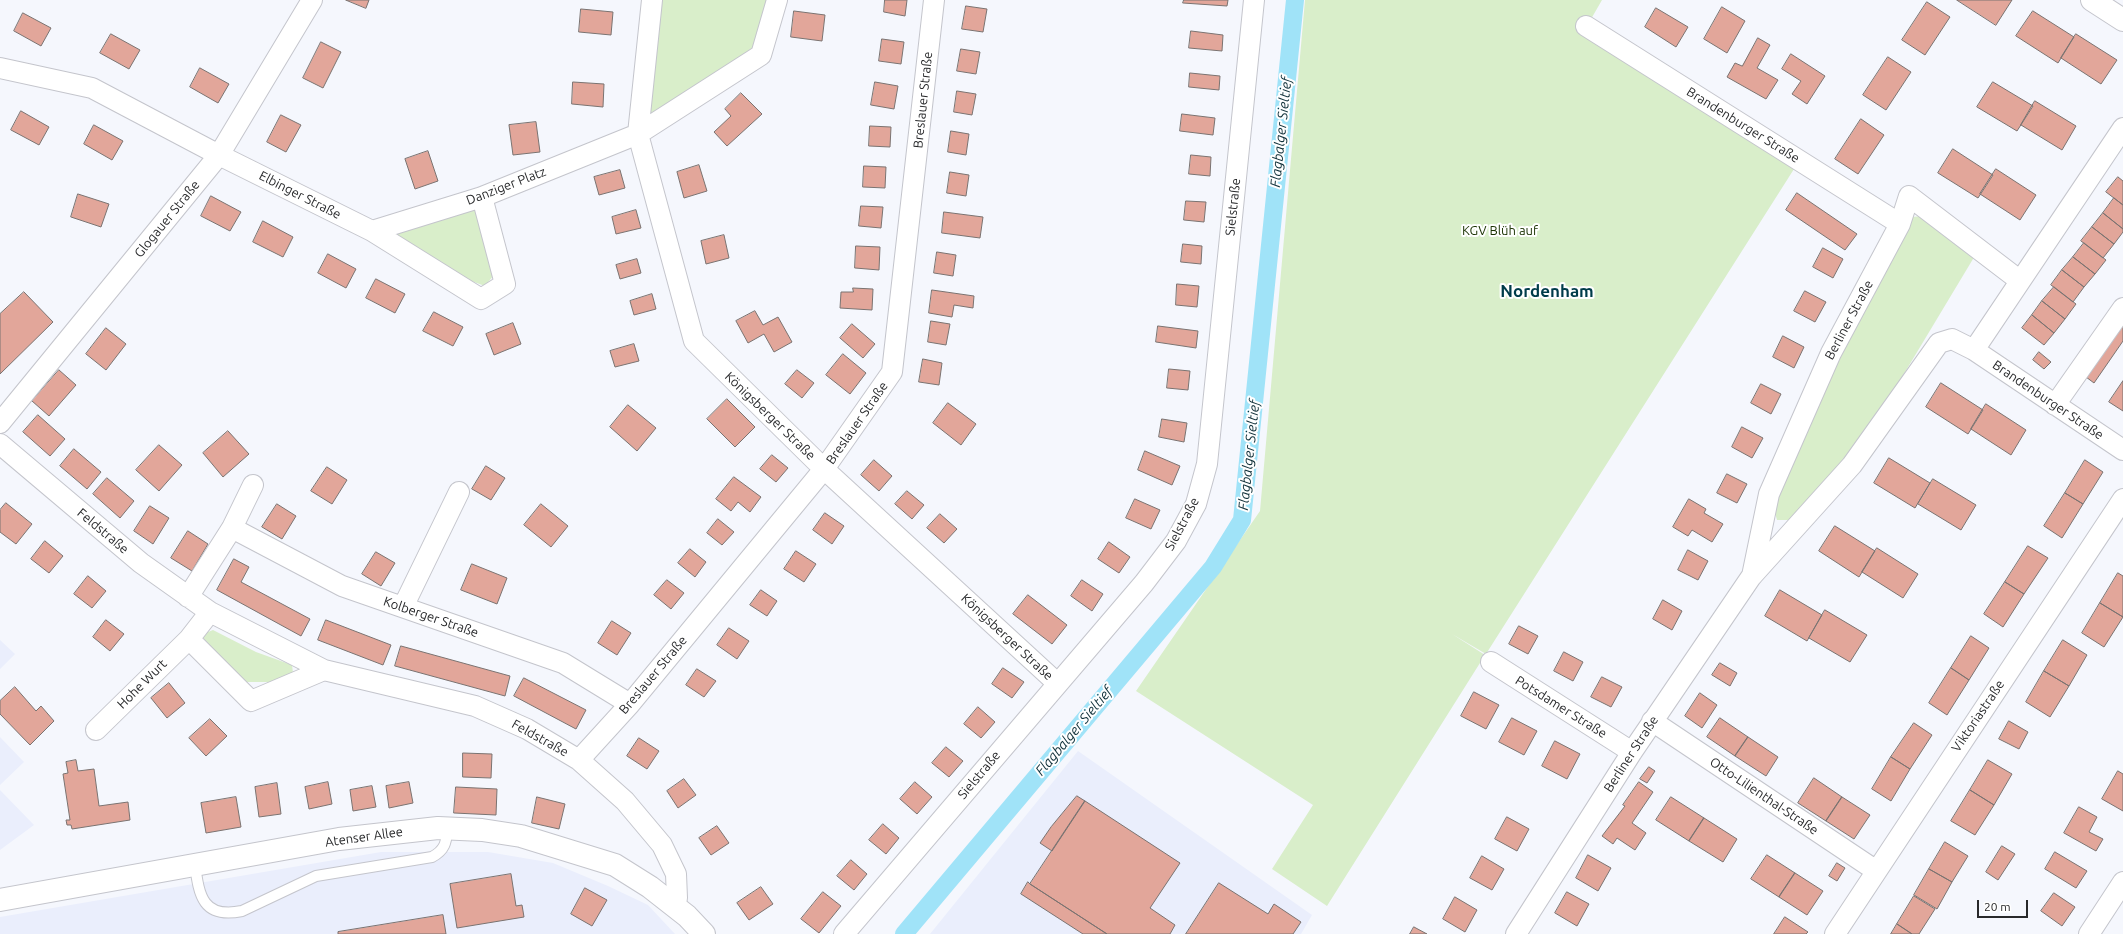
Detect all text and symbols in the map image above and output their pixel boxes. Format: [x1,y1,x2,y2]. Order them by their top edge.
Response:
street label: Breslauer Straße [910,51,936,149]
water label: Flagbalger Sieltief [1267,76,1295,188]
street label: Brandenburger Straße [1684,84,1802,166]
street label: Danziger Platz [464,164,548,208]
street label: Elbinger Straße [256,168,344,222]
street label: Glogauer Straße [131,177,203,261]
street label: Sielstraße [1222,177,1244,237]
park label: KGV Blüh auf [1462,223,1538,239]
street label: Berliner Straße [1821,278,1877,362]
district label: Nordenham [1500,281,1594,301]
street label: Brandenburger Straße [1990,357,2106,443]
street label: Königsberger Straße [721,369,819,463]
street label: Breslauer Straße [823,379,891,467]
water label: Flagbalger Sieltief [1235,399,1263,511]
street label: Sielstraße [1162,495,1202,553]
street label: Feldstraße [74,505,132,557]
street label: Königsberger Straße [958,590,1056,684]
street label: Kolberger Straße [381,593,481,641]
street label: Breslauer Straße [616,633,690,717]
street label: Hohe Wurt [114,656,170,712]
street label: Potsdamer Straße [1512,673,1610,741]
street label: Viktoriastraße [1948,677,2008,755]
water label: Flagbalger Sieltief [1032,683,1116,779]
street label: Berliner Straße [1601,713,1661,795]
street label: Feldstraße [509,716,571,760]
street label: Sielstraße [954,748,1004,802]
street label: Otto-Lilienthal-Straße [1707,754,1821,838]
street label: Atenser Allee [324,824,404,850]
scale bar [1979,892,2030,918]
text: 20 m [1984,900,2011,913]

